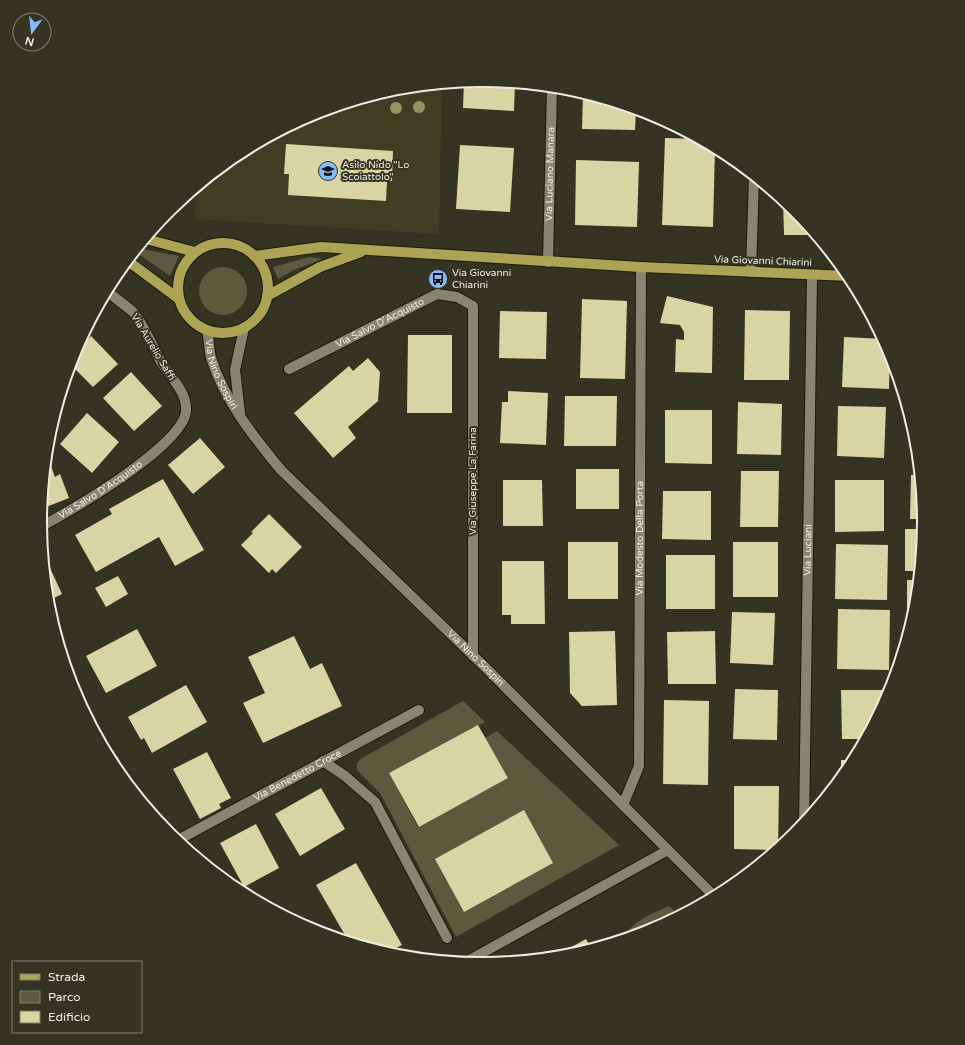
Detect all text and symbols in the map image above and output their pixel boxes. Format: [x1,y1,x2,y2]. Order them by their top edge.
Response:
north arrow [12,12,52,52]
text: N [24,34,35,49]
street label: Via Luciano Manara [543,127,557,221]
place label: Asilo Nido "Lo Scoiattolo" [342,159,409,183]
school or university icon: Asilo Nido "Lo Scoiattolo" [317,160,339,182]
street label: Via Giovanni Chiarini [714,253,812,269]
place label: Via Giovanni Chiarini [452,267,511,291]
bus stop icon: Via Giovanni Chiarini [427,268,449,290]
street label: Via Salvo D'Acquisto [334,295,426,350]
street label: Via Aurelio Saffi [128,311,178,383]
street label: Via Nino Sospiri [203,339,240,412]
street label: Via Giuseppe La Farina [467,427,479,535]
street label: Via Salvo D'Acquisto [56,458,145,522]
street label: Via Modesto Della Porta [634,481,646,595]
street label: Via Luciani [802,524,814,576]
street label: Via Nino Sospiri [445,628,507,689]
street label: Via Benedetto Croce [252,747,344,804]
legend [12,961,142,1033]
text: Strada [48,970,85,984]
text: Parco [48,990,81,1004]
text: Edificio [48,1010,90,1024]

